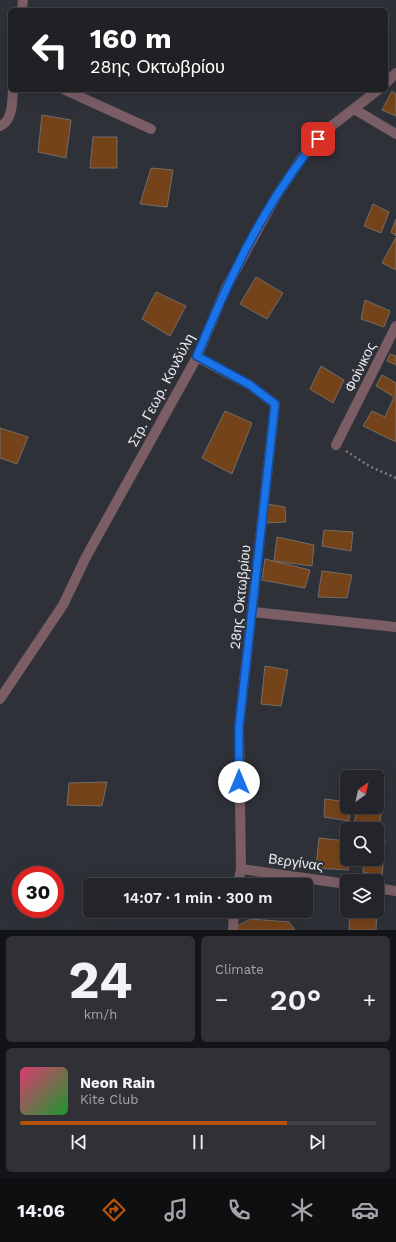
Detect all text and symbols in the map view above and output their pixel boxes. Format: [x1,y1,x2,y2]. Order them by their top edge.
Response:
text: 160 m [90,22,172,55]
icon: left [24,24,76,76]
text: 28ης Οκτωβρίου [90,56,225,77]
pin [301,122,335,156]
icon: arrive [307,128,329,150]
street label: Στρ. Γεωρ. Κονδύλη [124,331,198,449]
street label: Φοίνικος [341,339,379,395]
street label: 28ης Οκτωβρίου [227,544,253,650]
position arrow [218,761,260,803]
north arrow [340,770,384,814]
map controls [340,770,384,918]
button: search [340,822,384,866]
street label: Βεργίνας [267,850,325,874]
speed limit sign: 30 [12,866,64,918]
button: layers [340,874,384,918]
text: 14:07 · 1 min · 300 m [124,889,272,907]
text: 24 [69,950,132,1011]
text: Climate [215,962,264,977]
text: 20° [270,982,321,1017]
text: − [215,987,228,1012]
text: + [363,987,376,1012]
text: km/h [84,1007,117,1022]
text: Neon Rain [80,1074,155,1092]
text: Kite Club [80,1092,138,1107]
icon: previous [68,1131,90,1153]
icon: pause [187,1131,209,1153]
icon: next [306,1131,328,1153]
icon: directions [100,1196,128,1224]
icon: music [162,1196,190,1224]
icon: phone [225,1196,253,1224]
icon: climate [288,1196,316,1224]
icon: car [351,1196,379,1224]
text: 14:06 [17,1200,65,1221]

